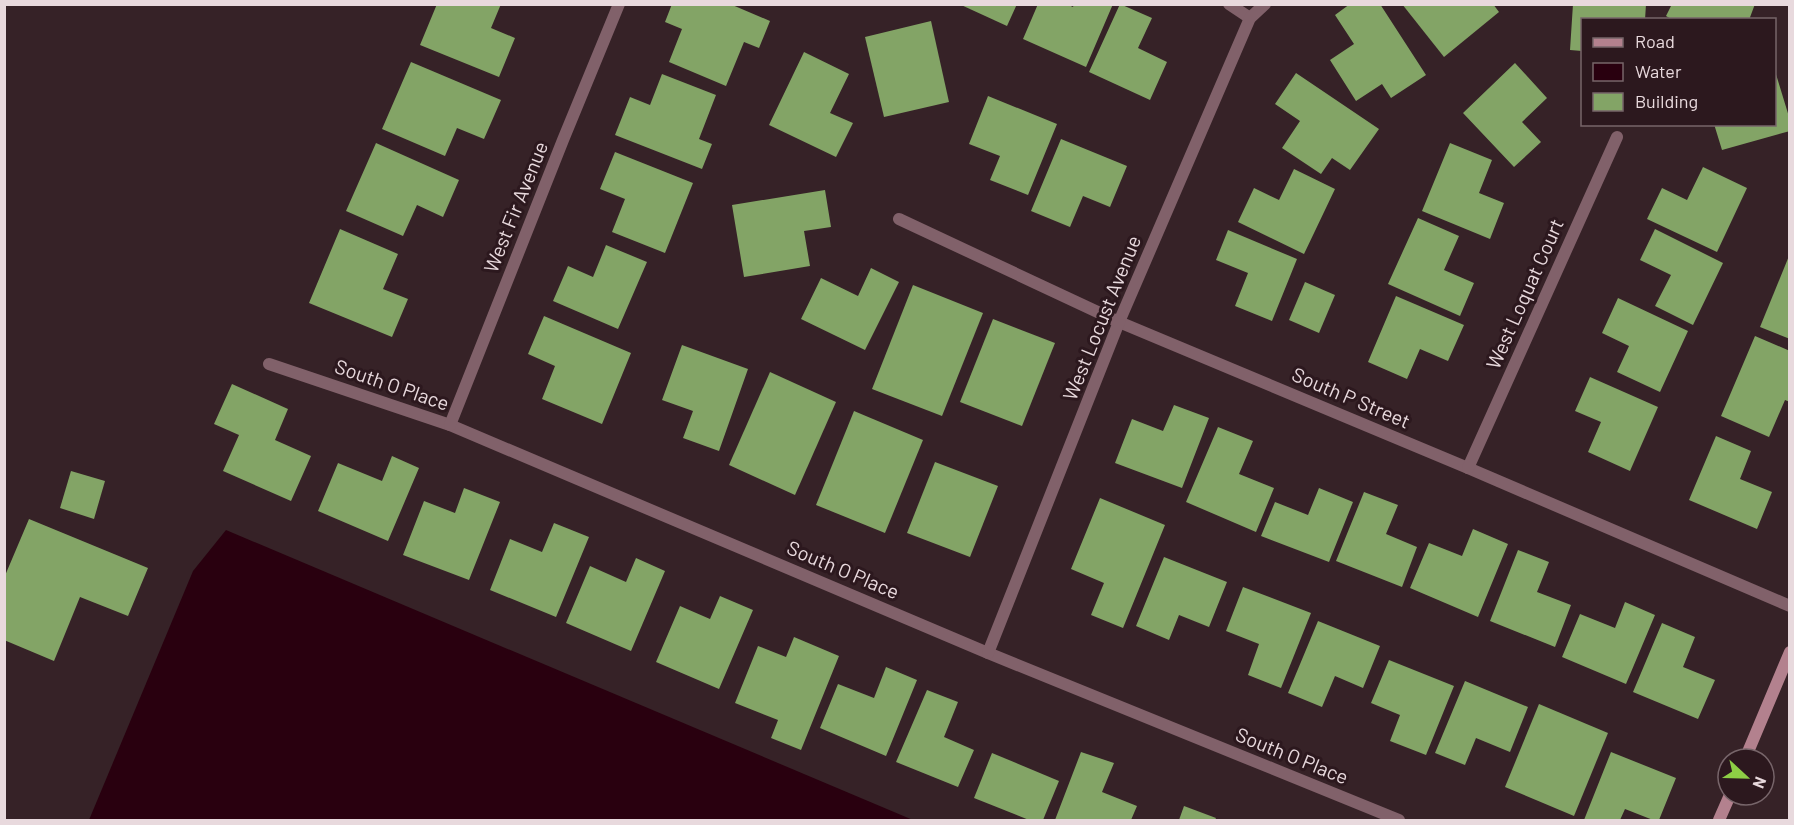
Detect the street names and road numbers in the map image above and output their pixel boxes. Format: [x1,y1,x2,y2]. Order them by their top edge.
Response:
street label: West Fir Avenue [478,138,552,276]
street label: West Loquat Court [1480,215,1568,372]
street label: West Locust Avenue [1057,232,1145,404]
street label: South O Place [332,353,453,415]
street label: South P Street [1289,361,1414,433]
street label: South O Place [784,535,903,603]
street label: South O Place [1232,722,1352,789]

